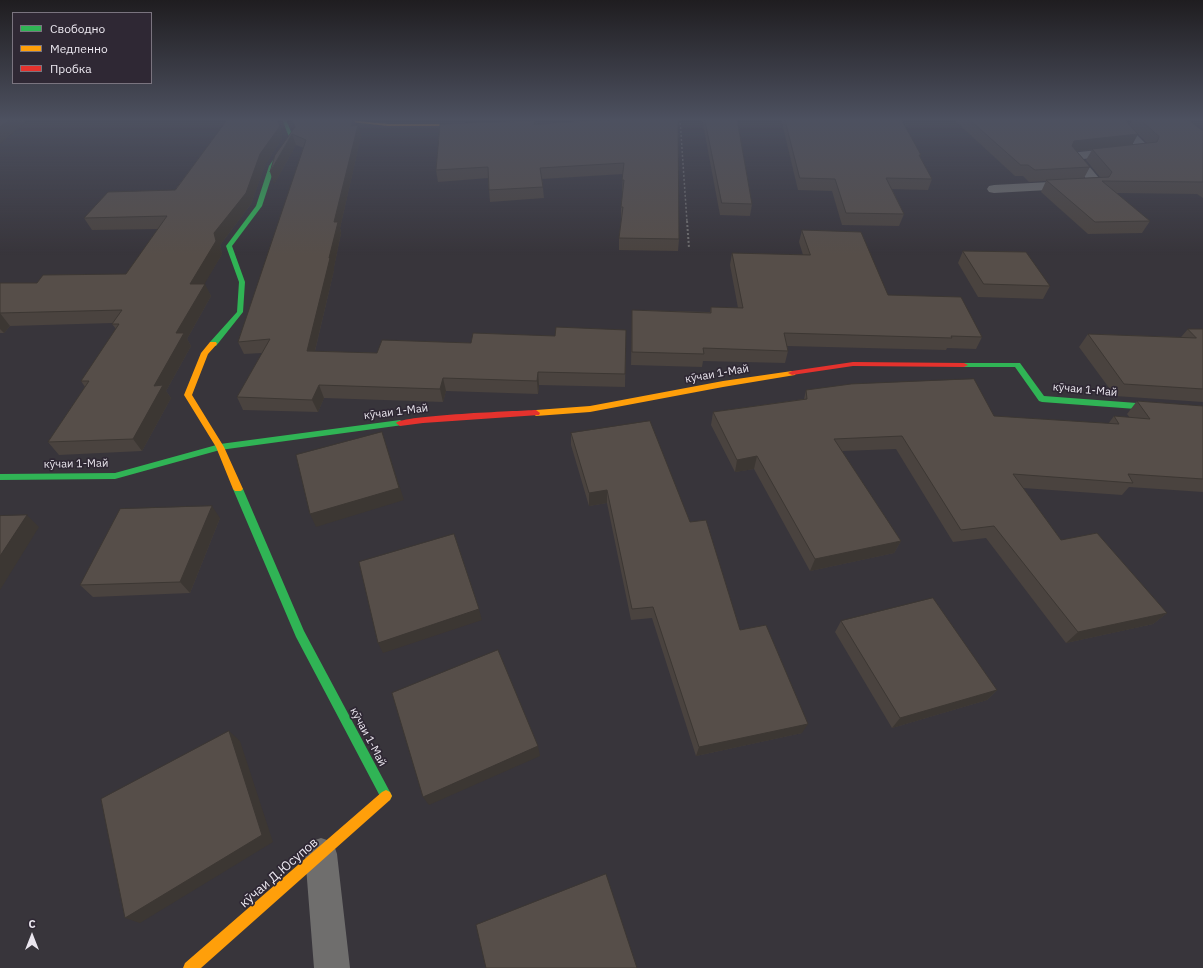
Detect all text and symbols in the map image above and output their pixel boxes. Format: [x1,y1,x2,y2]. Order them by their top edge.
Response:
legend [12,12,152,84]
text: Свободно [50,21,105,36]
text: Медленно [50,41,108,56]
text: Пробка [50,61,92,76]
street label: кӯчаи 1-Май [684,362,750,386]
street label: кӯчаи 1-Май [1052,381,1118,399]
street label: кӯчаи 1-Май [363,402,429,422]
street label: кӯчаи 1-Май [44,457,108,471]
street label: кӯчаи 1-Май [347,705,389,769]
street label: кӯчаи Д.Юсупов [237,835,321,911]
north arrow [12,916,52,956]
text: С [28,917,36,931]

